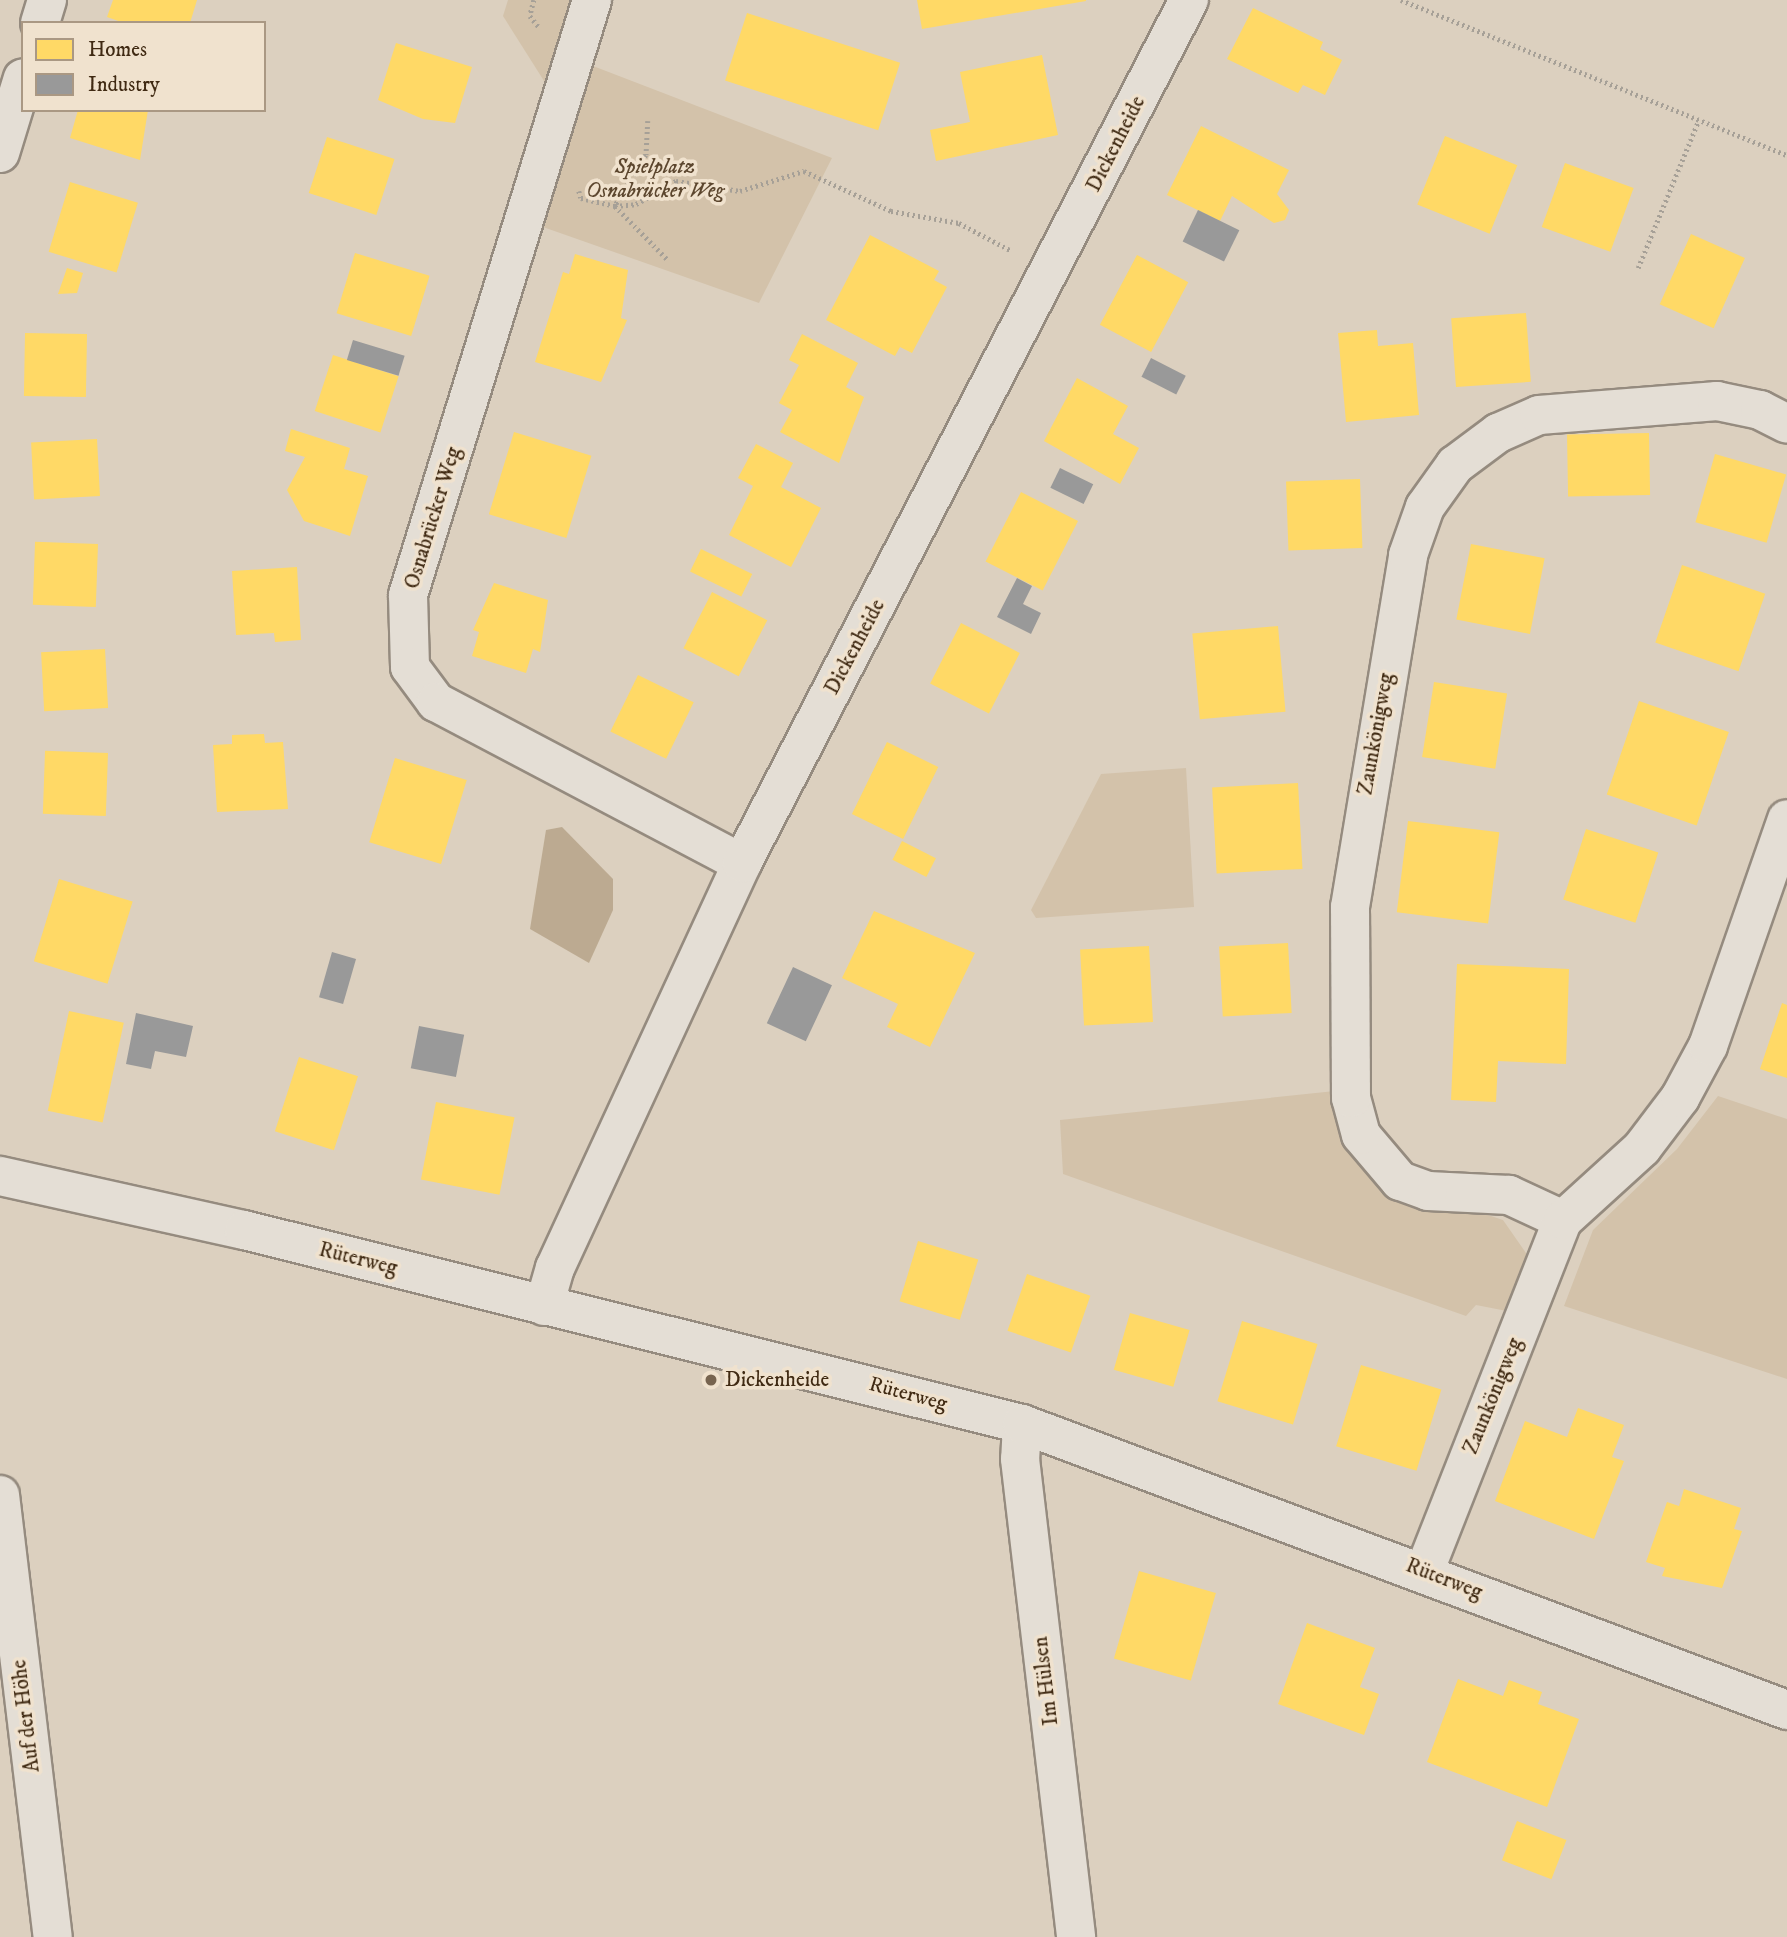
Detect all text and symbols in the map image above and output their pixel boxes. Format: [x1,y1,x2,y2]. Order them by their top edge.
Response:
legend [21,21,266,112]
text: Homes [88,37,147,63]
text: Industry [88,72,160,98]
street label: Dickenheide [1081,92,1151,196]
park label: Spielplatz Osnabrücker Weg [586,154,724,204]
street label: Osnabrücker Weg [399,444,467,592]
street label: Dickenheide [819,595,891,699]
street label: Zaunkönigweg [1353,671,1399,797]
street label: Rüterweg [316,1237,400,1281]
street label: Zaunkönigweg [1458,1334,1528,1458]
place label: Dickenheide [725,1367,829,1393]
street label: Rüterweg [866,1371,950,1417]
marker: Dickenheide [703,1372,719,1388]
street label: Rüterweg [1402,1553,1486,1605]
street label: Im Hülsen [1028,1635,1064,1727]
street label: Auf der Höhe [7,1658,45,1774]

